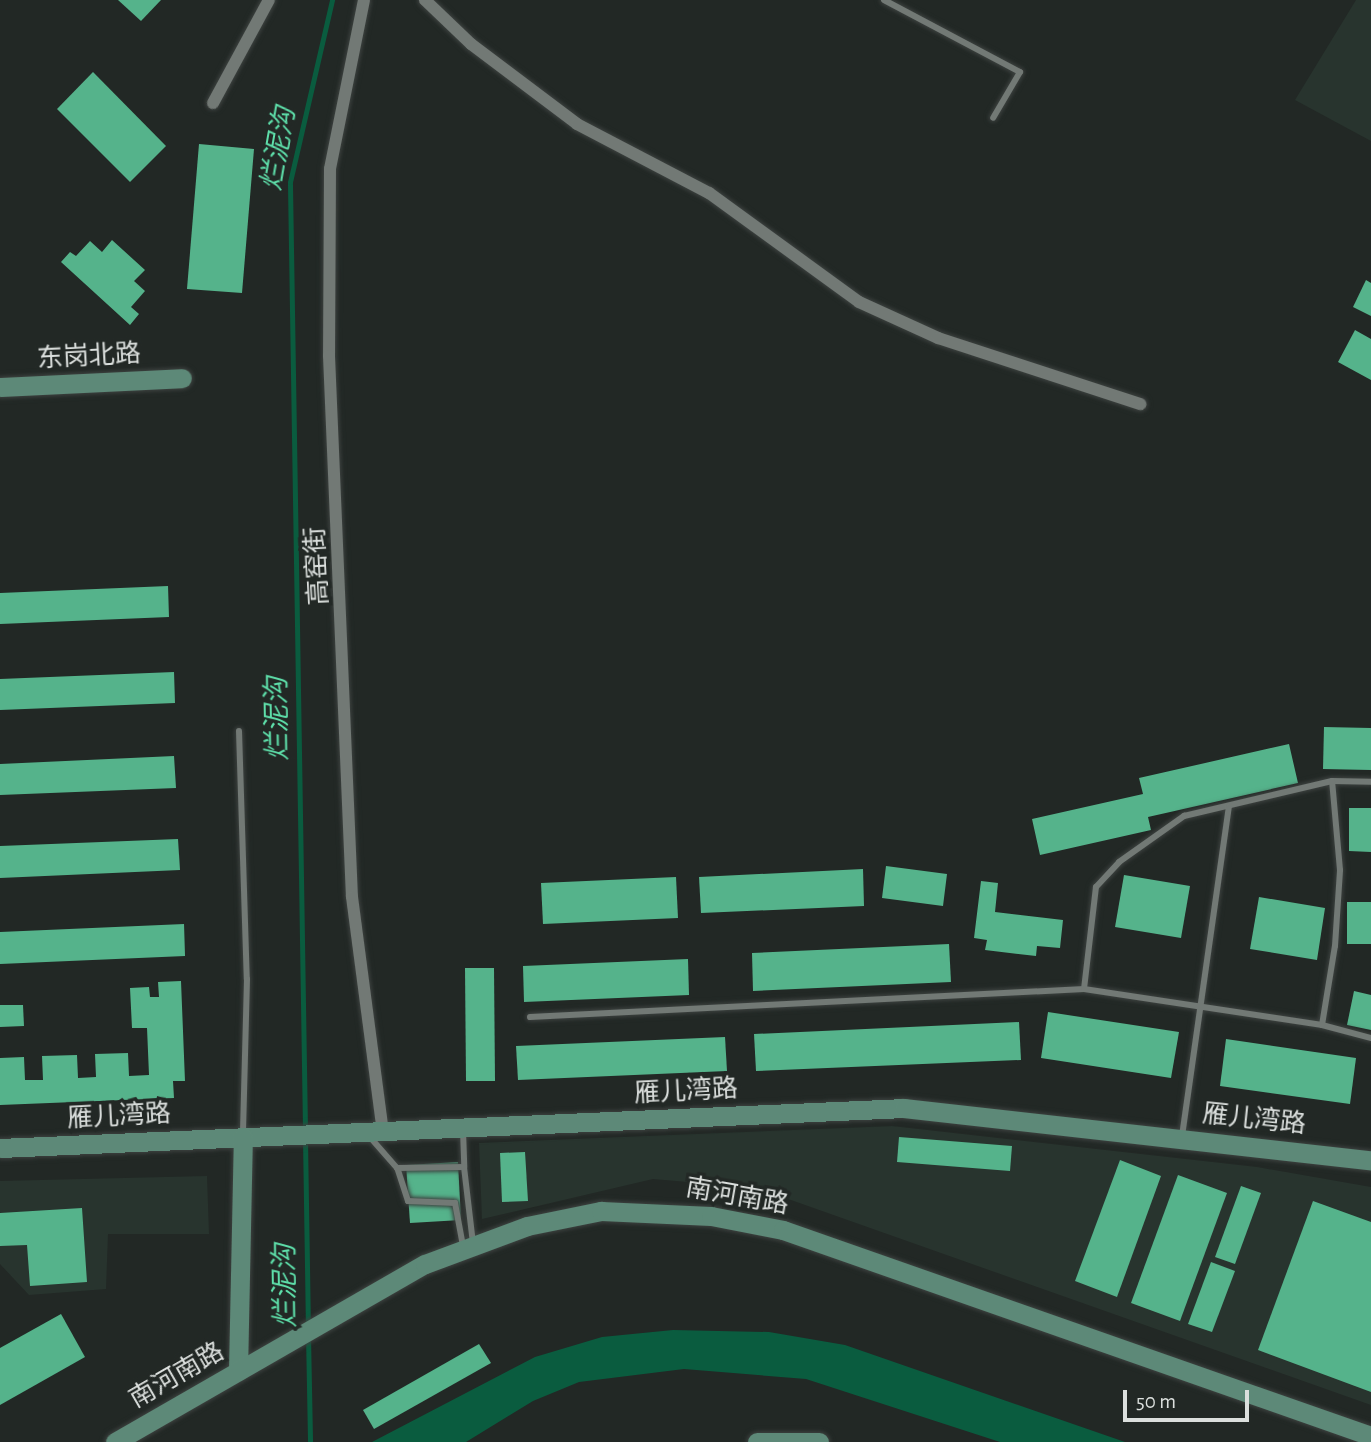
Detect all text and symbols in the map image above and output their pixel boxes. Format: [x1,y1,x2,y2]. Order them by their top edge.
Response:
water label: 烂泥沟 [255,105,303,193]
street label: 东岗北路 [36,339,142,375]
street label: 高窑街 [300,526,336,606]
water label: 烂泥沟 [260,677,296,761]
street label: 雁儿湾路 [633,1074,739,1110]
street label: 雁儿湾路 [66,1099,172,1135]
street label: 雁儿湾路 [1201,1099,1307,1141]
street label: 南河南路 [683,1173,791,1221]
water label: 烂泥沟 [268,1244,304,1328]
street label: 南河南路 [124,1336,230,1416]
scale bar [1126,1376,1252,1420]
text: 50 m [1136,1391,1176,1412]

